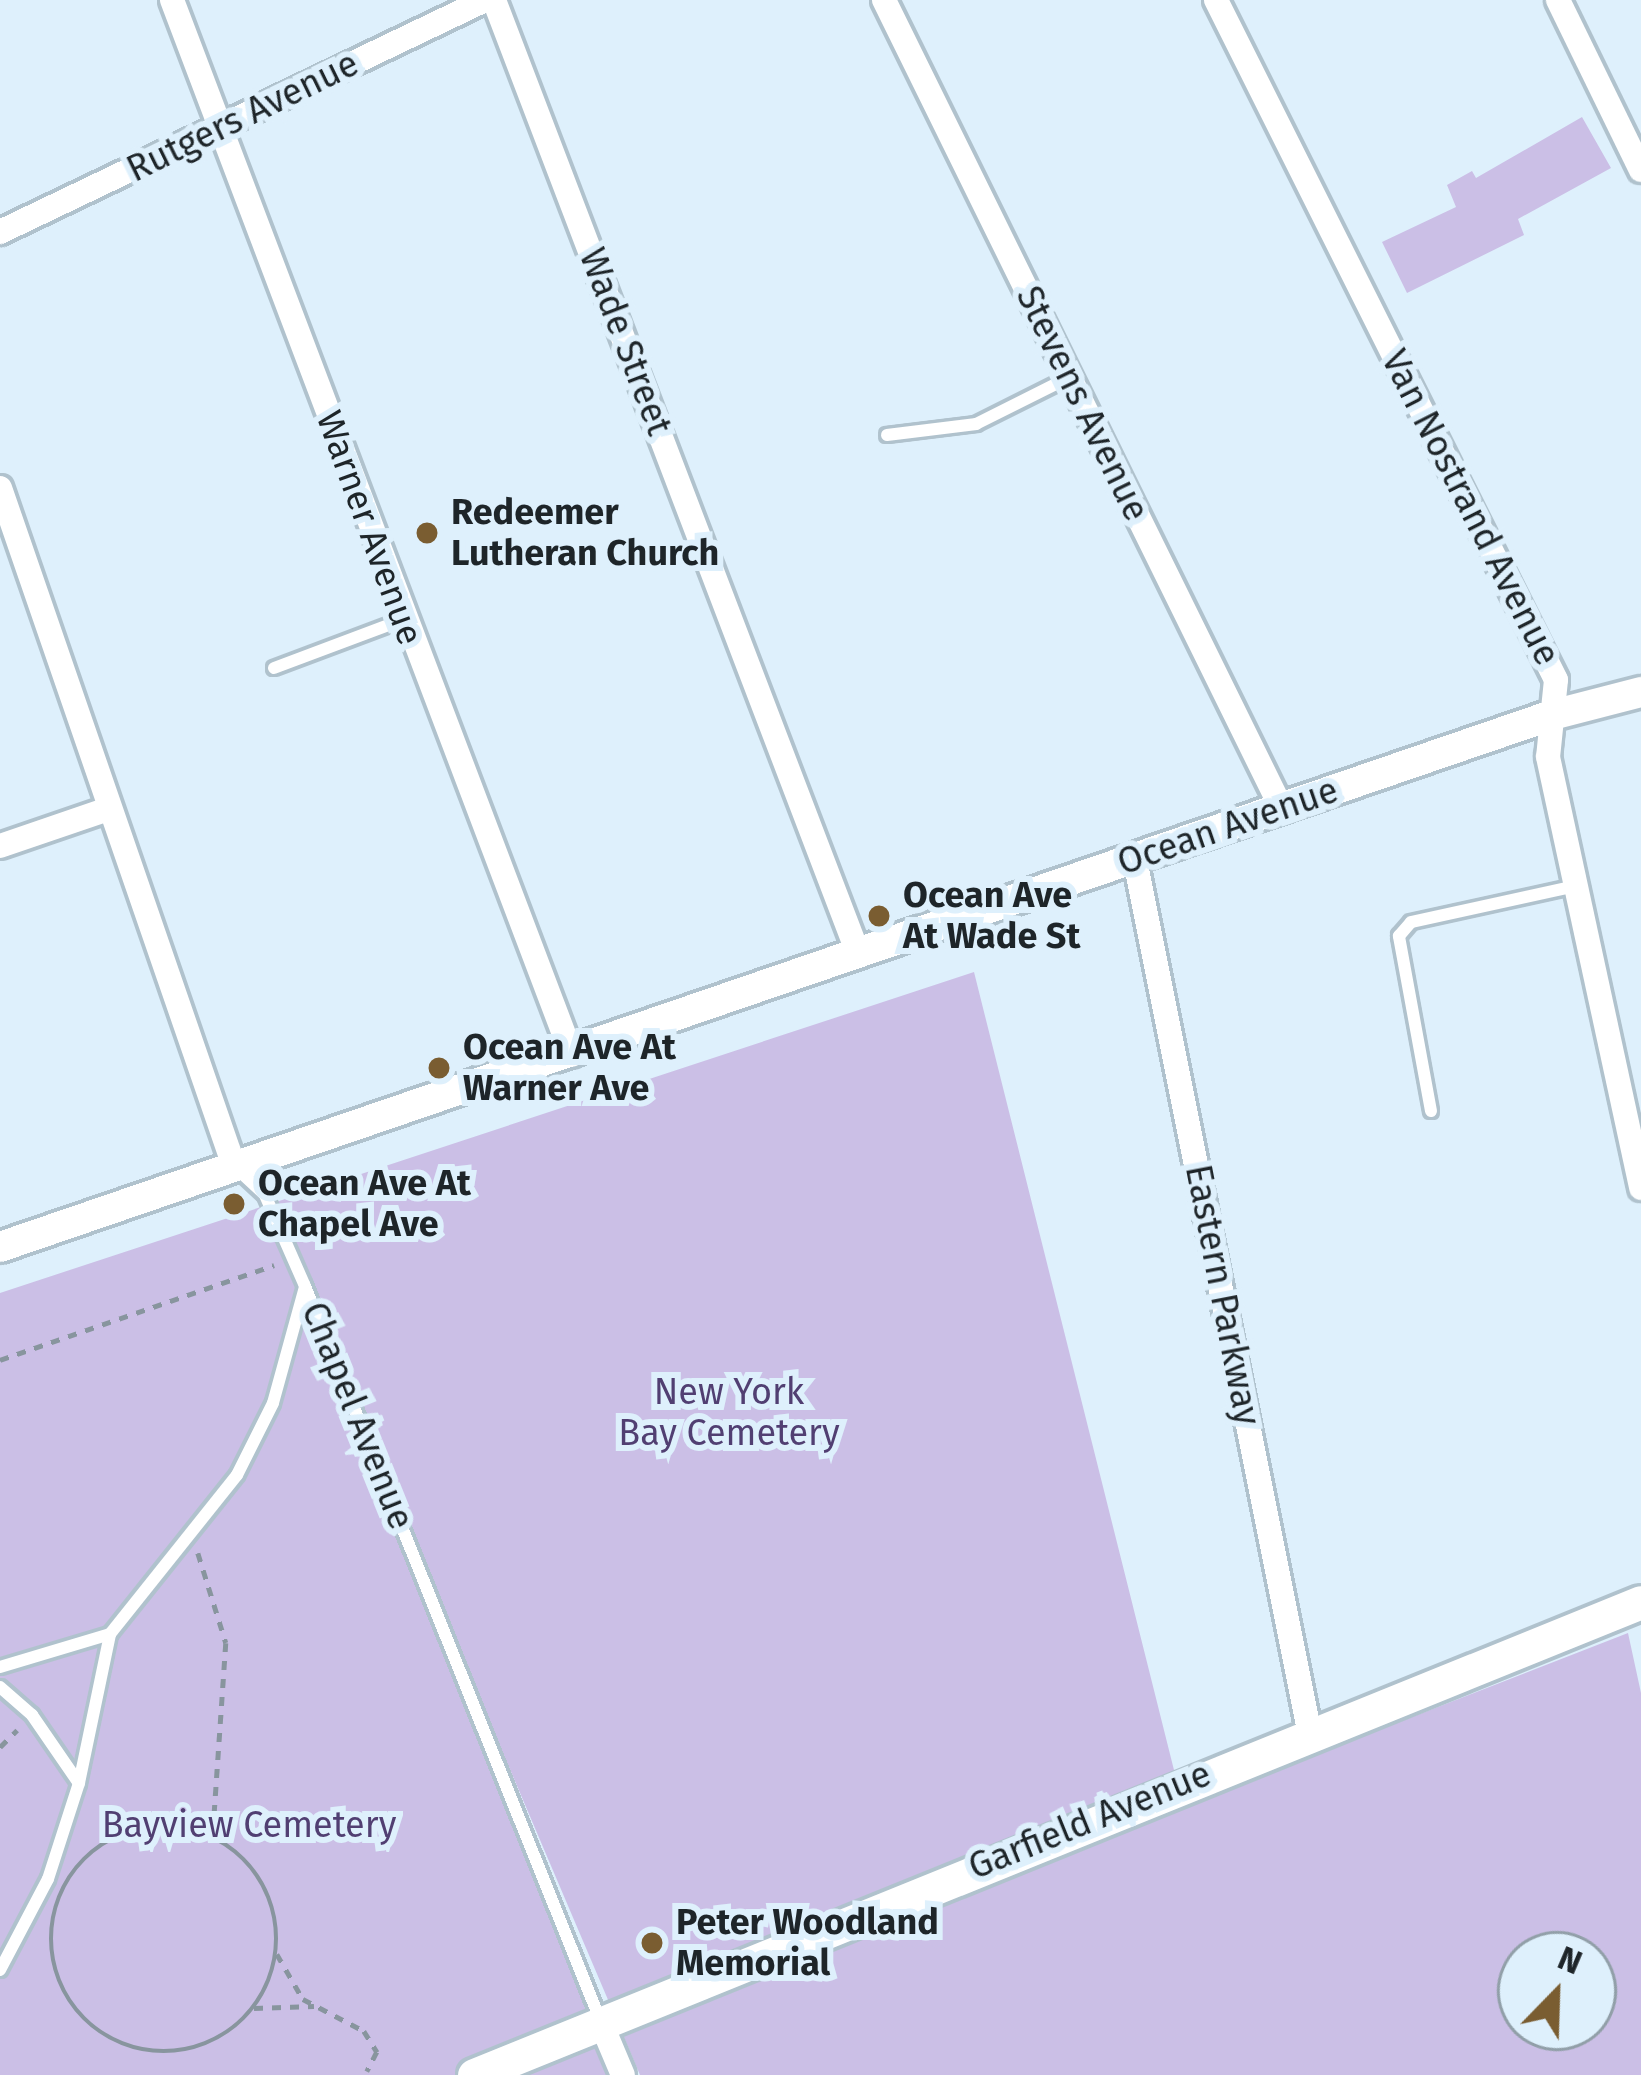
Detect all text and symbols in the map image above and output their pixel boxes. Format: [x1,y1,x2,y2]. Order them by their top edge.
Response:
street label: Rutgers Avenue [120,42,366,192]
street label: Wade Street [570,242,680,442]
street label: Stevens Avenue [1007,280,1157,528]
street label: Van Nostrand Avenue [1372,343,1568,673]
street label: Warner Avenue [307,405,431,651]
place label: Redeemer Lutheran Church [451,490,719,575]
marker: Redeemer Lutheran Church [414,520,440,546]
street label: Ocean Avenue [1112,769,1344,885]
place label: Ocean Ave At Wade St [903,873,1080,958]
marker: Ocean Ave At Wade St [866,903,892,929]
place label: Ocean Ave At Warner Ave [463,1025,676,1110]
marker: Ocean Ave At Warner Ave [426,1055,452,1081]
place label: Ocean Ave At Chapel Ave [258,1161,471,1246]
street label: Eastern Parkway [1176,1161,1268,1429]
marker: Ocean Ave At Chapel Ave [221,1191,247,1217]
street label: Chapel Avenue [292,1296,422,1536]
park label: New York Bay Cemetery [618,1370,840,1455]
street label: Garfield Avenue [963,1753,1217,1889]
park label: Bayview Cemetery [102,1804,396,1848]
place label: Peter Woodland Memorial [676,1900,939,1985]
marker: Peter Woodland Memorial [639,1930,665,1956]
north arrow [1497,1931,1617,2051]
text: N [1552,1938,1588,1983]

